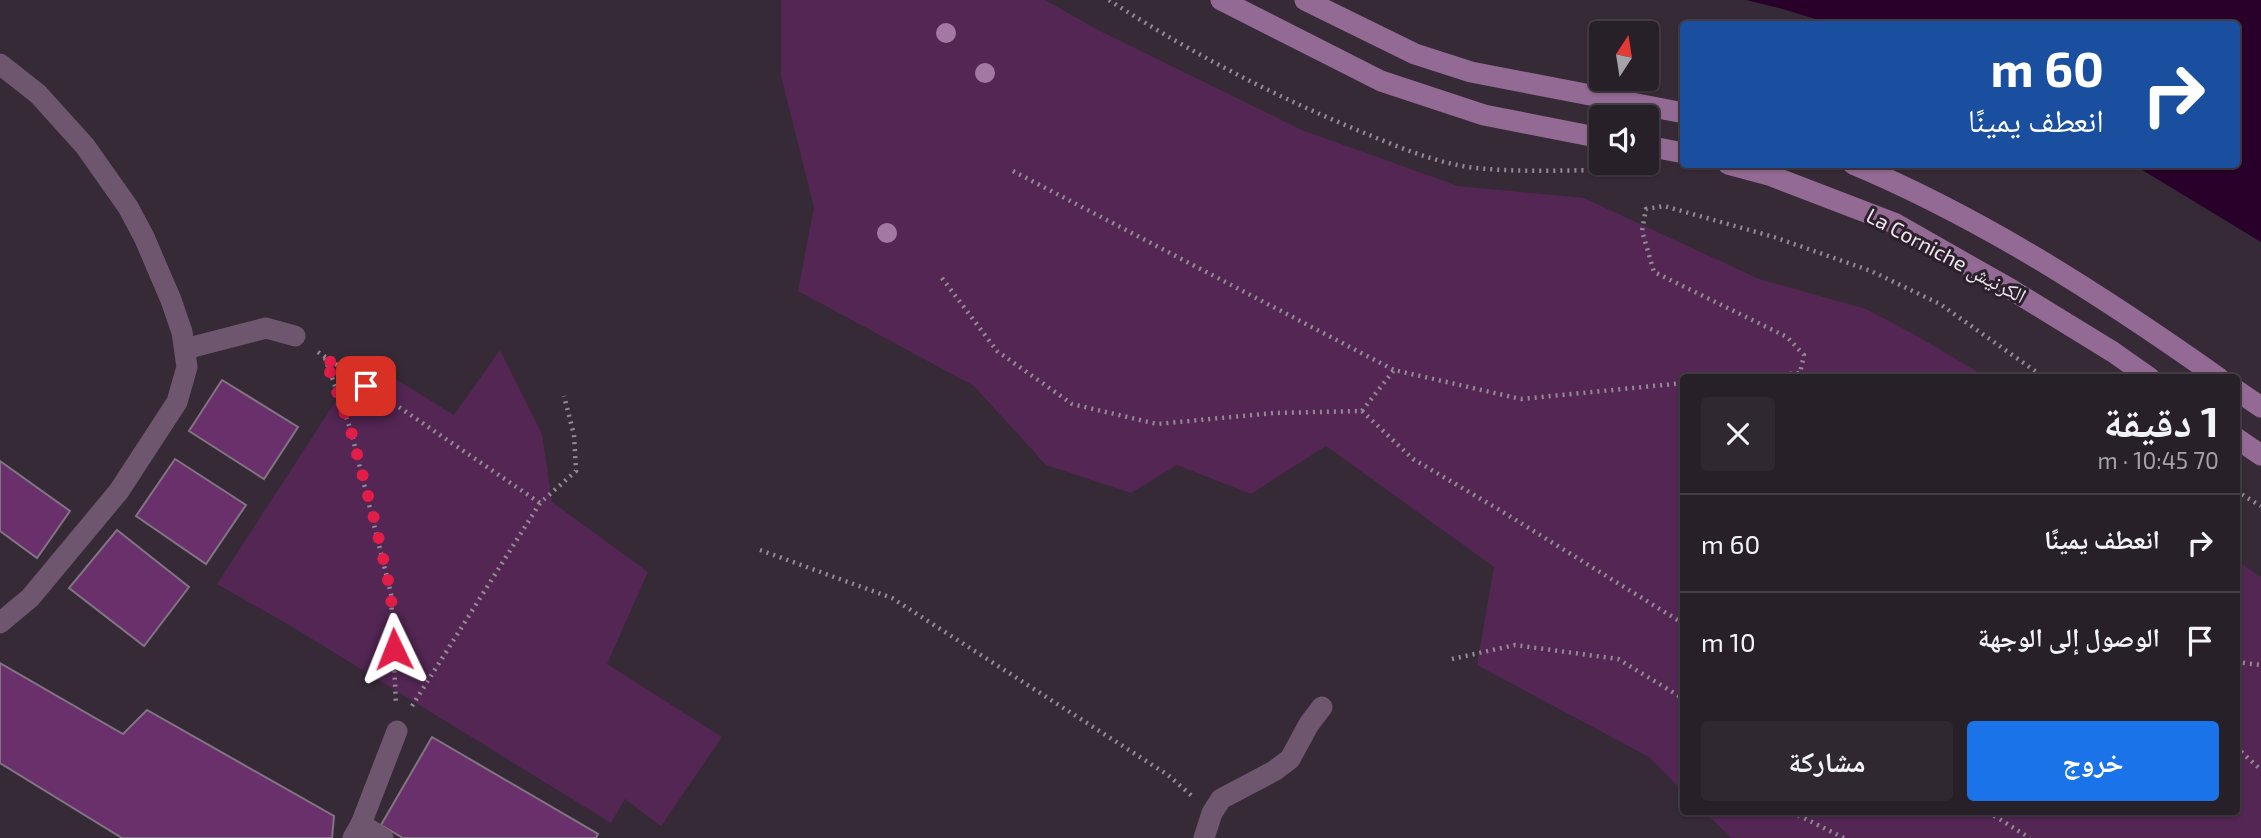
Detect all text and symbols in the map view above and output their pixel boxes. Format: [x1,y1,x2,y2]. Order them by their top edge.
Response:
north arrow [1589,21,1659,91]
map controls [1589,21,1659,175]
text: 60 m [1990,38,2104,97]
icon: right [2128,49,2219,140]
text: انعطف يمينًا [1968,100,2104,138]
button: sound [1589,105,1659,175]
street label: La Corniche الكرنيش [1862,202,2031,309]
pin [336,356,396,416]
icon: arrive [347,367,385,405]
text: 1 دقيقة [2104,395,2219,445]
button: close [1701,397,1775,471]
text: 70 m · 10:45 [2097,446,2219,474]
text: انعطف يمينًا [2044,523,2160,554]
icon: right [2181,524,2219,562]
text: 60 m [1701,528,1760,559]
position arrow [357,612,431,686]
text: الوصول إلى الوجهة [1978,621,2160,652]
icon: arrive [2181,622,2219,660]
text: 10 m [1701,626,1756,657]
button: مشاركة [1701,721,1953,801]
button: خروج [1967,721,2219,801]

